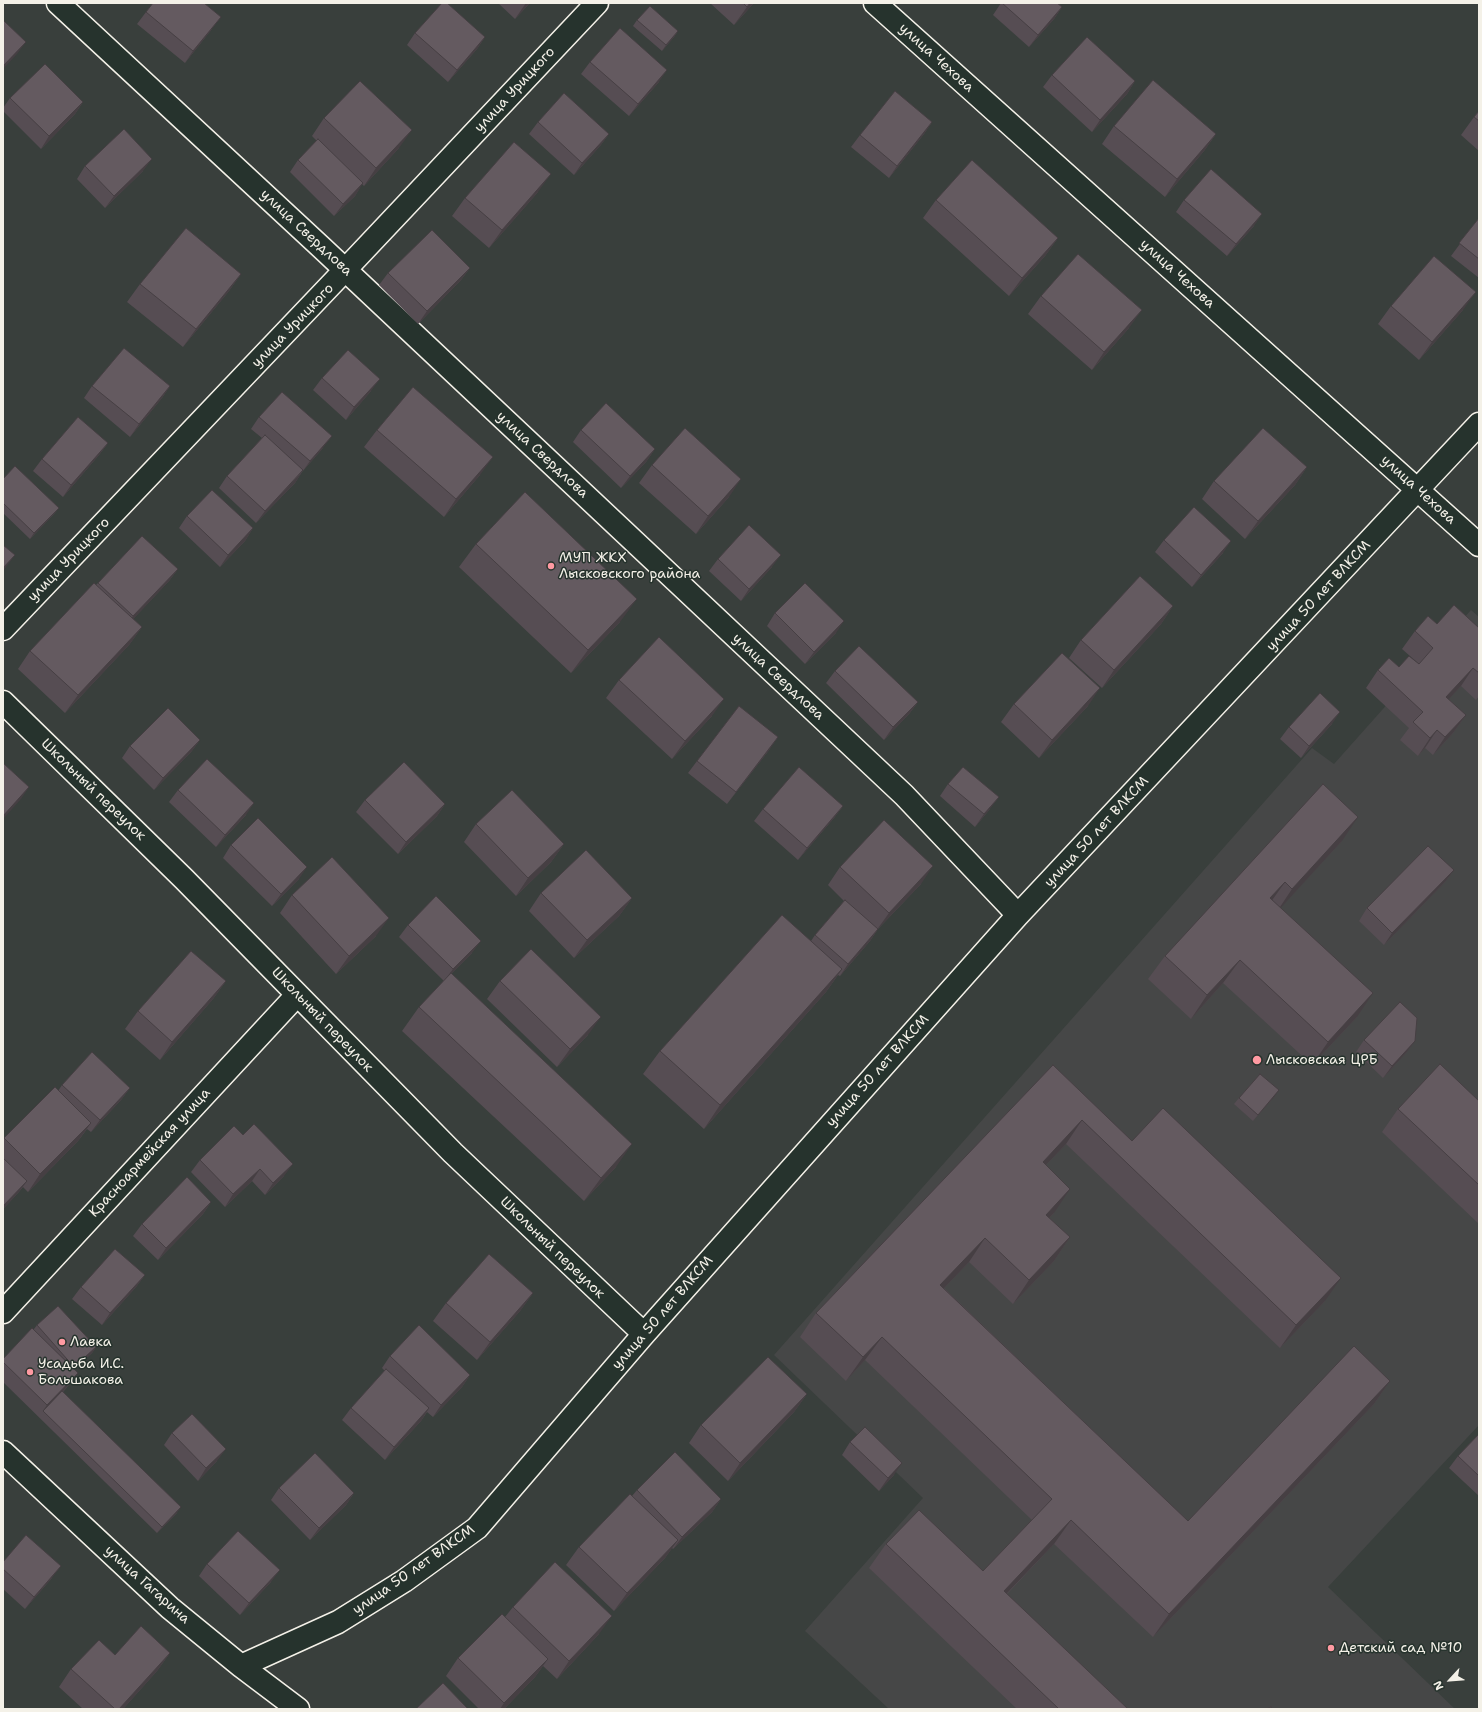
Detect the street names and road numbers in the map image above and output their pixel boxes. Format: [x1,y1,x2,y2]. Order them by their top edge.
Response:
street label: улица Чехова [895,20,977,96]
street label: улица Урицкого [471,44,559,136]
street label: улица Свердлова [257,186,355,280]
street label: улица Чехова [1136,236,1218,312]
street label: улица Урицкого [249,280,337,372]
street label: улица Свердлова [493,408,591,502]
street label: улица Чехова [1377,452,1459,528]
street label: улица Урицкого [25,514,113,606]
street label: улица 50 лет ВЛКСМ [1263,537,1375,655]
street label: улица Свердлова [729,630,827,724]
street label: Школьный переулок [37,736,149,844]
street label: улица 50 лет ВЛКСМ [1041,773,1153,891]
street label: Школьный переулок [268,964,376,1076]
street label: улица 50 лет ВЛКСМ [823,1011,933,1131]
street label: Красноармейская улица [86,1085,214,1221]
street label: Школьный переулок [496,1194,608,1302]
street label: улица 50 лет ВЛКСМ [609,1253,717,1373]
street label: улица 50 лет ВЛКСМ [350,1521,478,1619]
street label: улица Гагарина [101,1542,193,1628]

